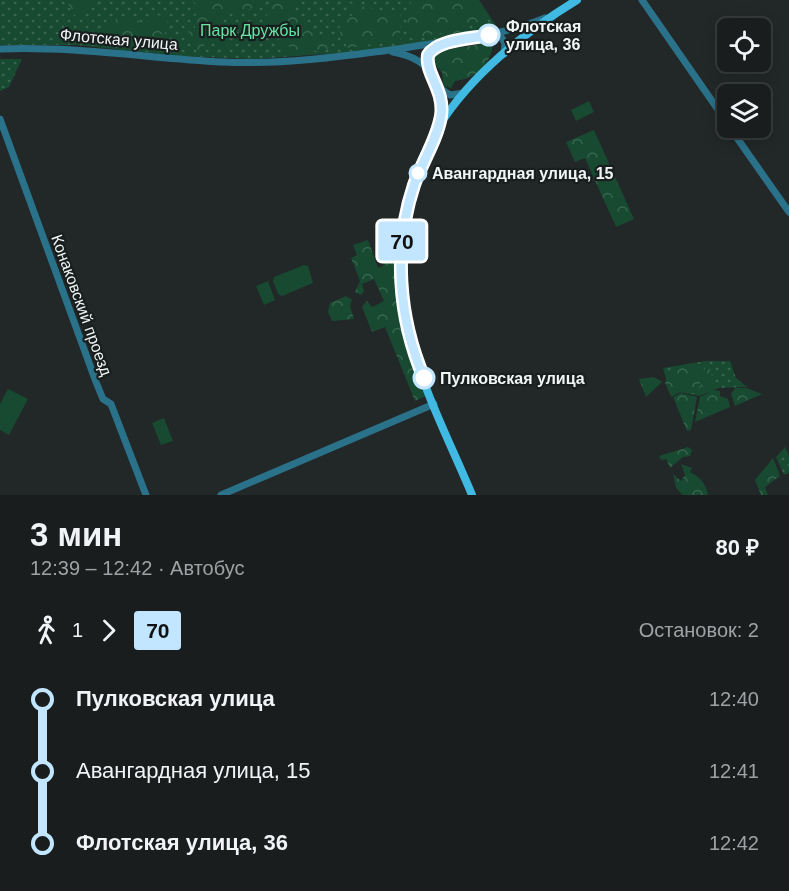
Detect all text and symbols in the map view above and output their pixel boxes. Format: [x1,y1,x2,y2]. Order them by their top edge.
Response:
place label: Флотская улица, 36 [506,18,581,53]
map controls [717,18,771,138]
button: locate [717,18,771,72]
park label: Парк Дружбы [200,22,300,39]
marker: Флотская улица, 36 [478,24,500,46]
street label: Флотская улица [59,26,179,53]
button: layers [717,84,771,138]
marker: Авангардная улица, 15 [409,164,427,182]
place label: Авангардная улица, 15 [432,165,614,182]
line badge: 70 [375,222,429,260]
text: 70 [390,230,414,253]
street label: Конаковский проезд [48,232,115,379]
marker: Пулковская улица [413,367,435,389]
place label: Пулковская улица [440,370,585,387]
text: 3 мин [30,516,122,553]
text: 80 ₽ [716,535,759,560]
text: 12:39 – 12:42 · Автобус [30,557,244,579]
icon: walk [30,614,63,647]
icon: forward [92,614,125,647]
text: 1 [72,619,83,641]
text: 70 [146,619,169,642]
text: Остановок: 2 [639,619,759,641]
text: Пулковская улица [76,686,275,711]
text: 12:40 [709,688,759,710]
text: Авангардная улица, 15 [76,758,310,783]
text: 12:41 [709,760,759,782]
text: Флотская улица, 36 [76,830,288,855]
text: 12:42 [709,832,759,854]

